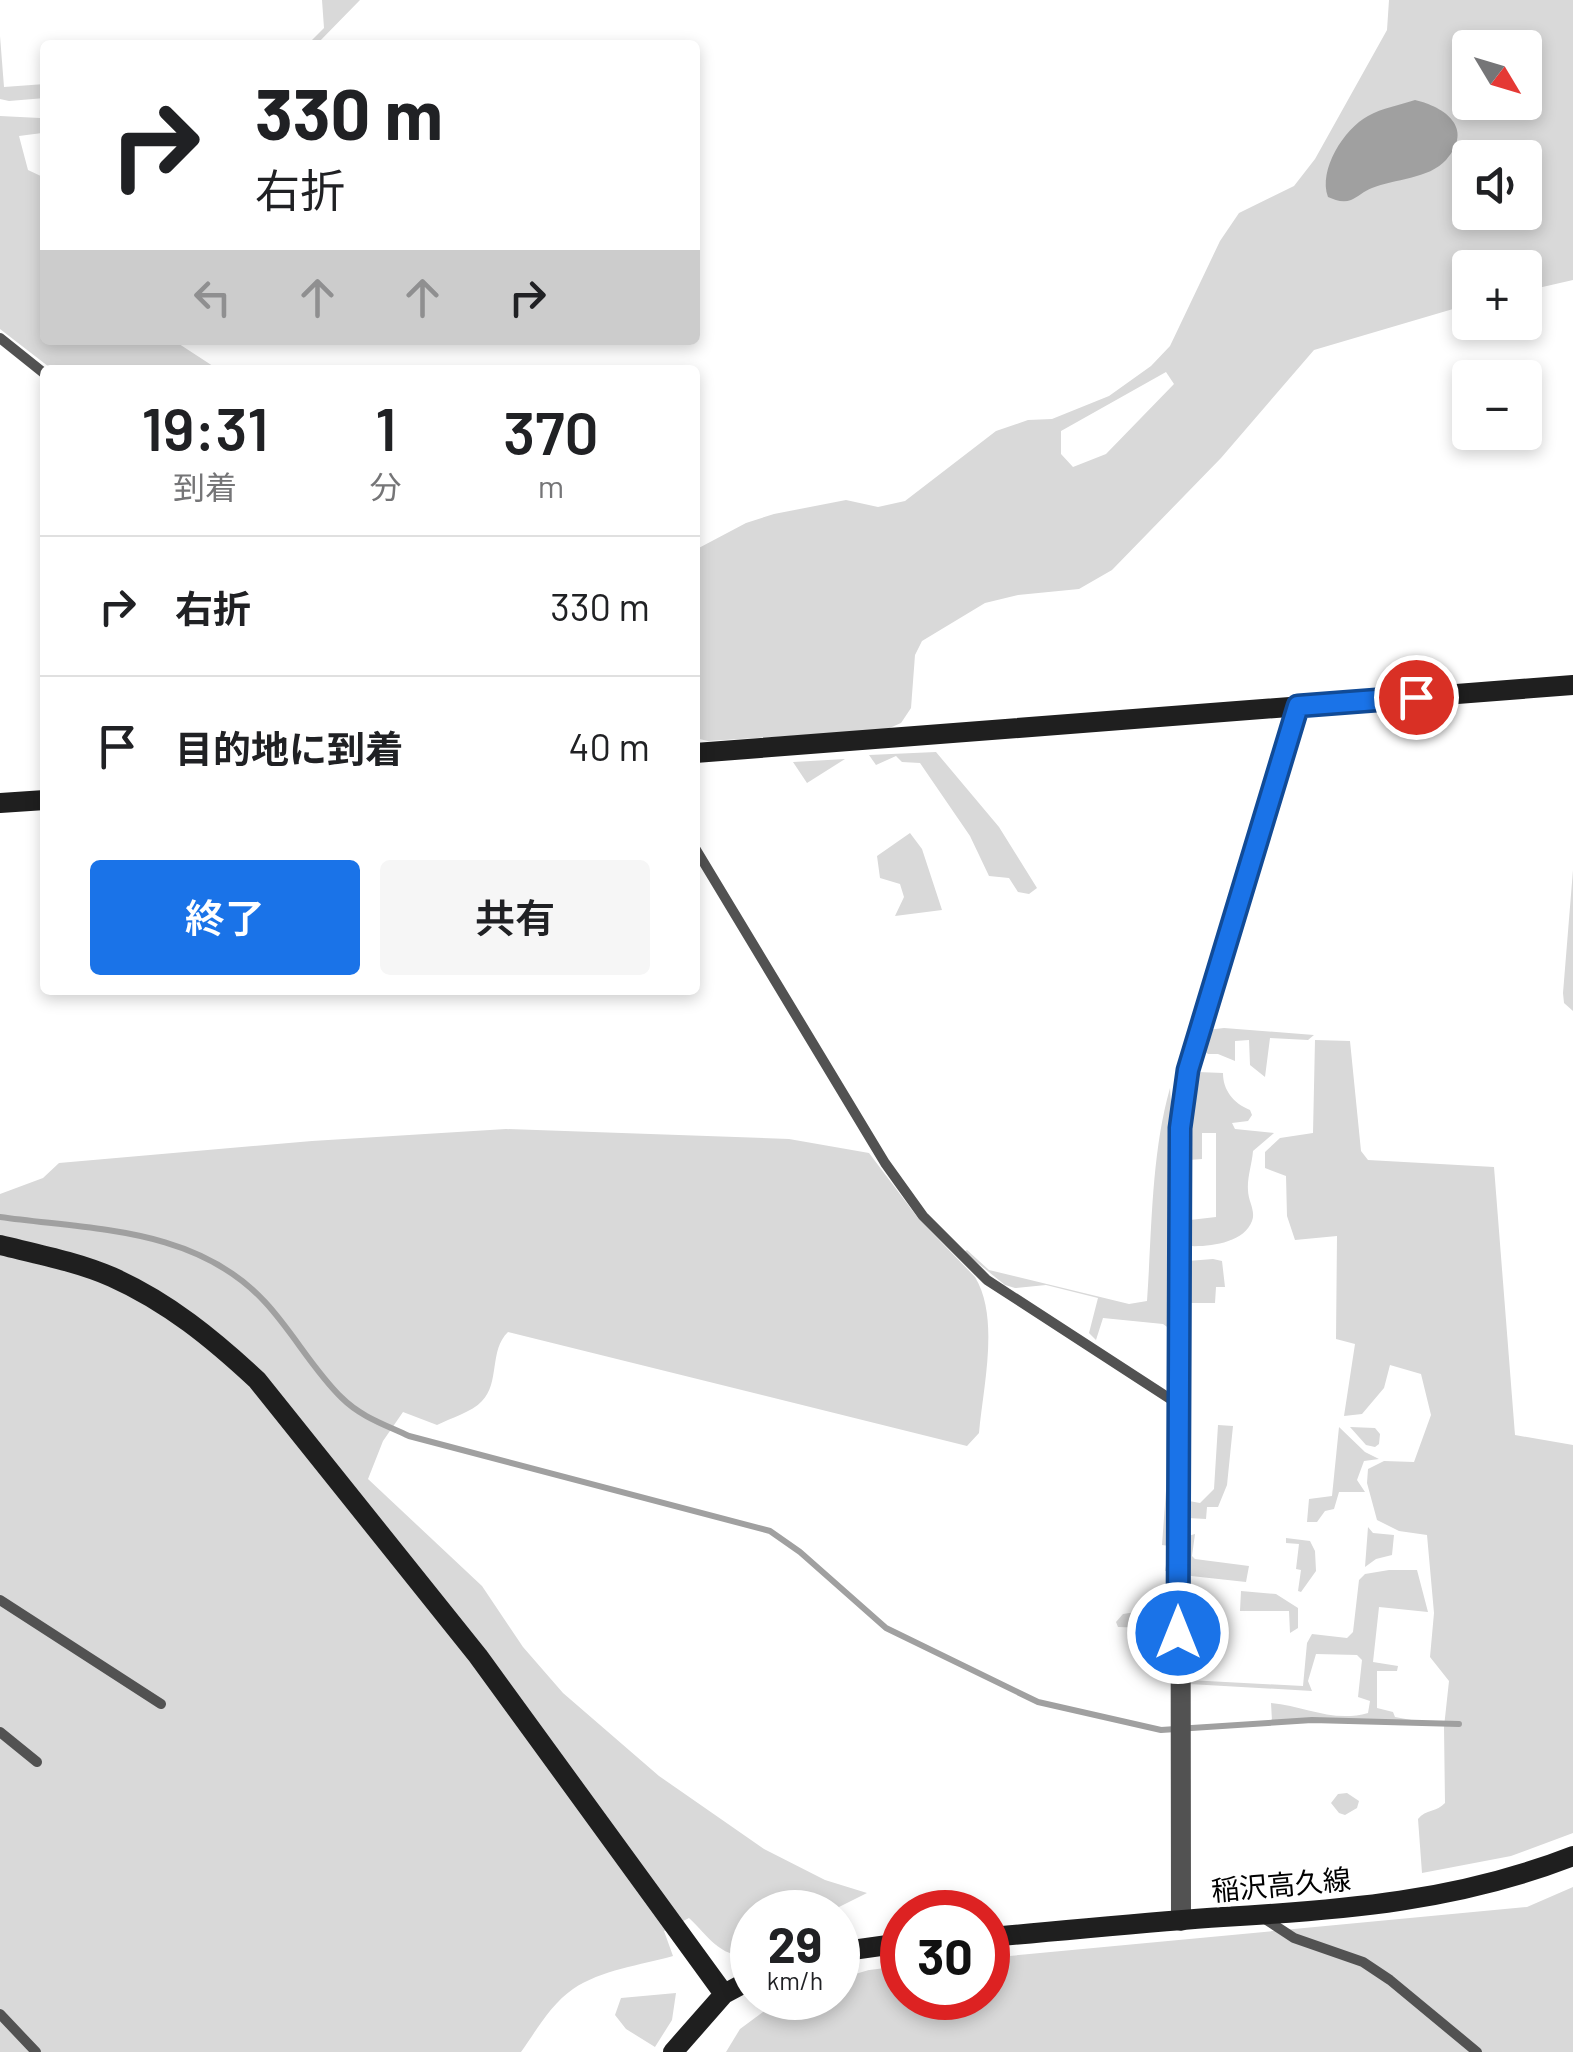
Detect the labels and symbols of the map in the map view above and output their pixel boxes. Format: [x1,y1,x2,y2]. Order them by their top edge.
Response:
north arrow [1452,30,1542,120]
pin [1374,655,1459,740]
position arrow [1126,1581,1230,1685]
street label: 稲沢高久線 [1210,1861,1352,1907]
speed limit sign: 30 [880,1890,1010,2020]

